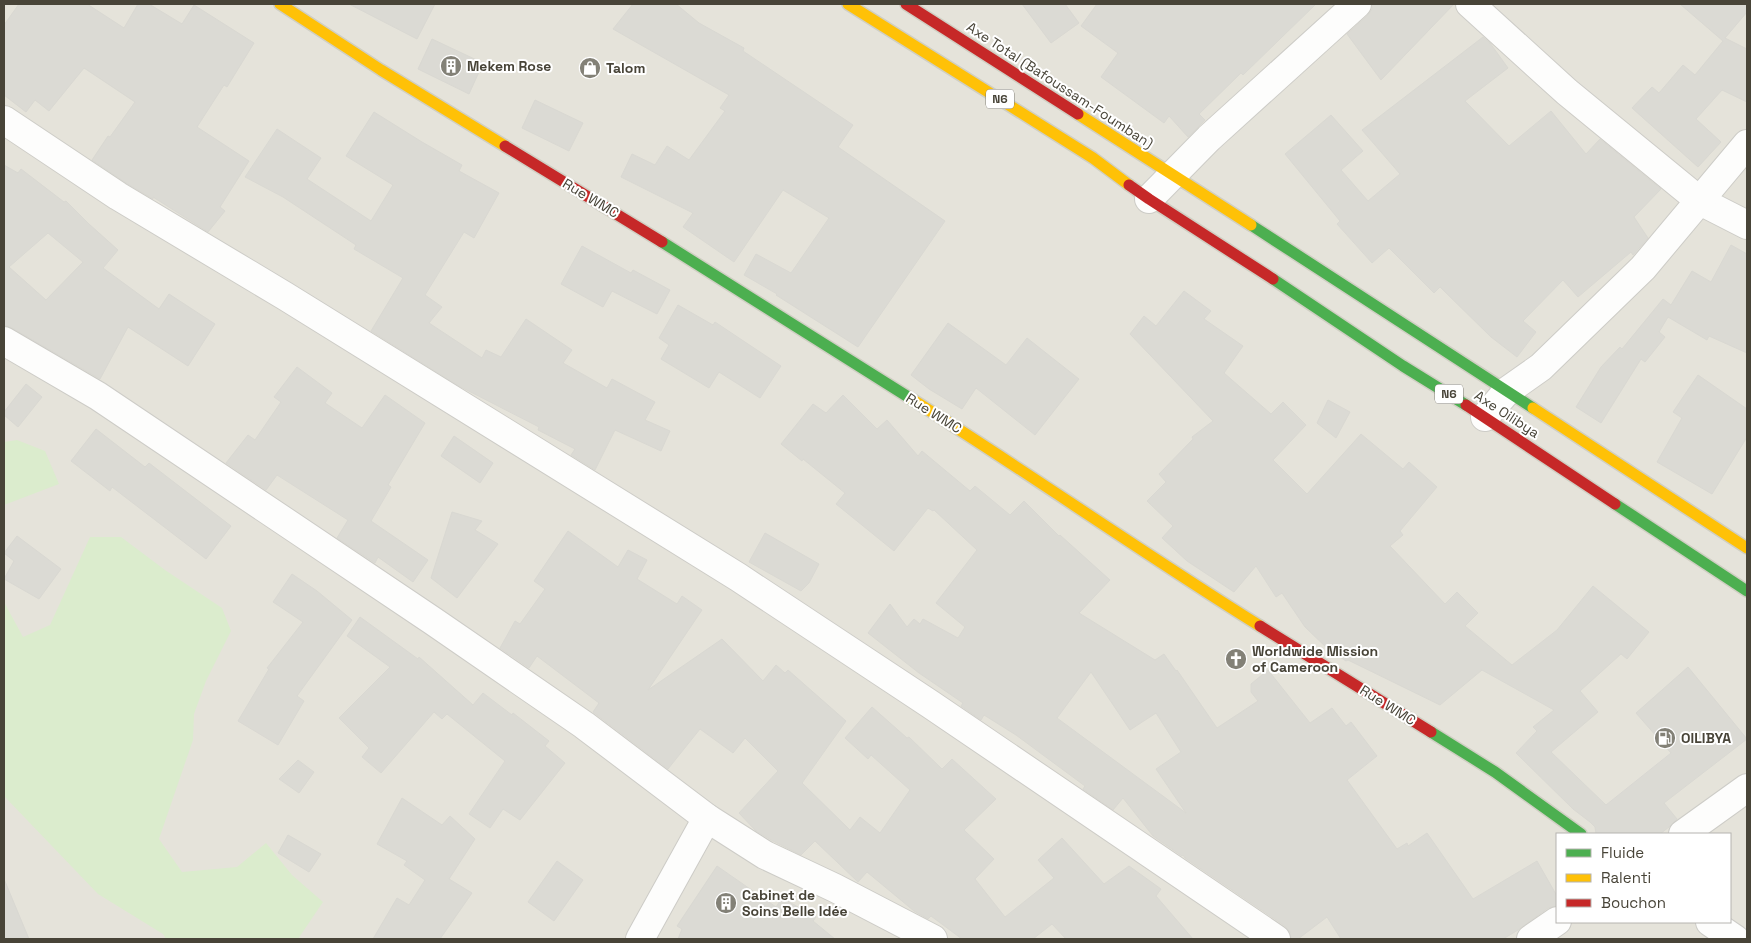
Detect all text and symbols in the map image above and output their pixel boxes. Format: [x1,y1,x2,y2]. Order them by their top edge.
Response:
street label: Axe Total (Bafoussam-Foumban) [963,18,1157,152]
building icon: Mekem Rose [439,54,463,78]
shop icon: Talom [578,56,602,80]
place label: Mekem Rose [467,57,551,75]
place label: Talom [606,59,645,77]
road number: N6 [986,90,1014,108]
street label: Rue WMC [560,174,622,222]
road number: N6 [1435,384,1463,404]
street label: Axe Oilibya [1471,386,1543,442]
street label: Rue WMC [903,389,965,437]
place label: Worldwide Mission of Cameroon [1252,642,1378,676]
church icon: Worldwide Mission of Cameroon [1224,647,1248,671]
street label: Rue WMC [1357,681,1419,729]
fuel station icon: OILIBYA [1653,726,1677,750]
place label: OILIBYA [1681,729,1731,747]
legend [1556,833,1731,923]
text: Fluide [1601,843,1644,862]
text: Ralenti [1601,868,1651,887]
place label: Cabinet de Soins Belle Idée [742,886,848,920]
building icon: Cabinet de Soins Belle Idée [714,891,738,915]
text: Bouchon [1601,893,1666,912]

